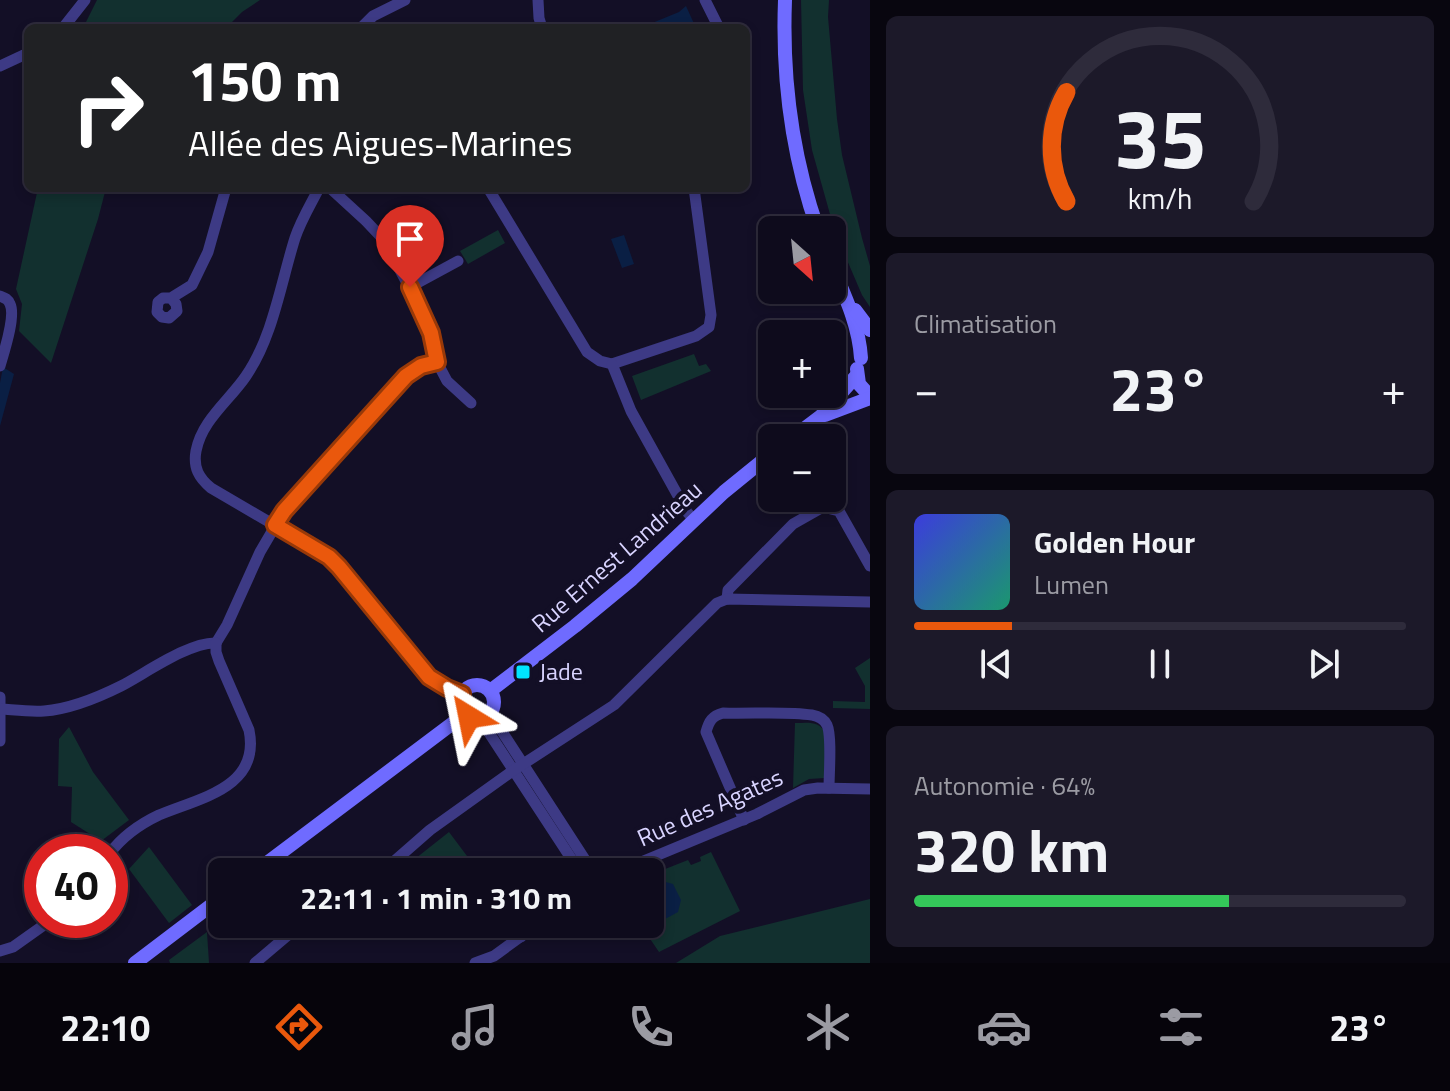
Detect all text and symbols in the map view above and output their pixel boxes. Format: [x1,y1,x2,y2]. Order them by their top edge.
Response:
text: 150 m [188,38,341,123]
icon: right [56,56,160,160]
text: 35 [1113,74,1207,200]
text: Allée des Aigues-Marines [188,115,572,170]
text: km/h [1128,178,1192,221]
pin [376,205,444,287]
north arrow [758,216,846,304]
map controls [758,216,846,512]
icon: arrive [388,217,432,261]
text: Climatisation [914,304,1057,343]
button: + [758,320,846,408]
text: 23° [1110,343,1210,434]
text: − [914,355,939,422]
text: + [1381,355,1406,422]
button: − [758,424,846,512]
street label: Rue Ernest Landrieau [523,472,710,641]
text: Golden Hour [1034,519,1195,565]
text: Lumen [1034,565,1109,604]
icon: previous [974,642,1018,686]
icon: pause [1138,642,1182,686]
icon: next [1302,642,1346,686]
place label: Jade [539,653,583,689]
marker: Jade [514,663,532,681]
position arrow [427,675,511,759]
street label: Rue des Agates [631,759,788,855]
text: Autonomie · 64% [914,766,1095,805]
text: 320 km [914,804,1109,895]
speed limit sign: 40 [24,834,128,938]
text: 22:11 · 1 min · 310 m [300,875,572,921]
icon: directions [271,999,327,1055]
icon: music [447,999,503,1055]
icon: phone [623,999,679,1055]
icon: climate [800,999,856,1055]
icon: car [976,999,1032,1055]
icon: filters [1153,999,1209,1055]
text: 22:10 [60,1000,150,1055]
text: 23° [1329,1000,1390,1055]

